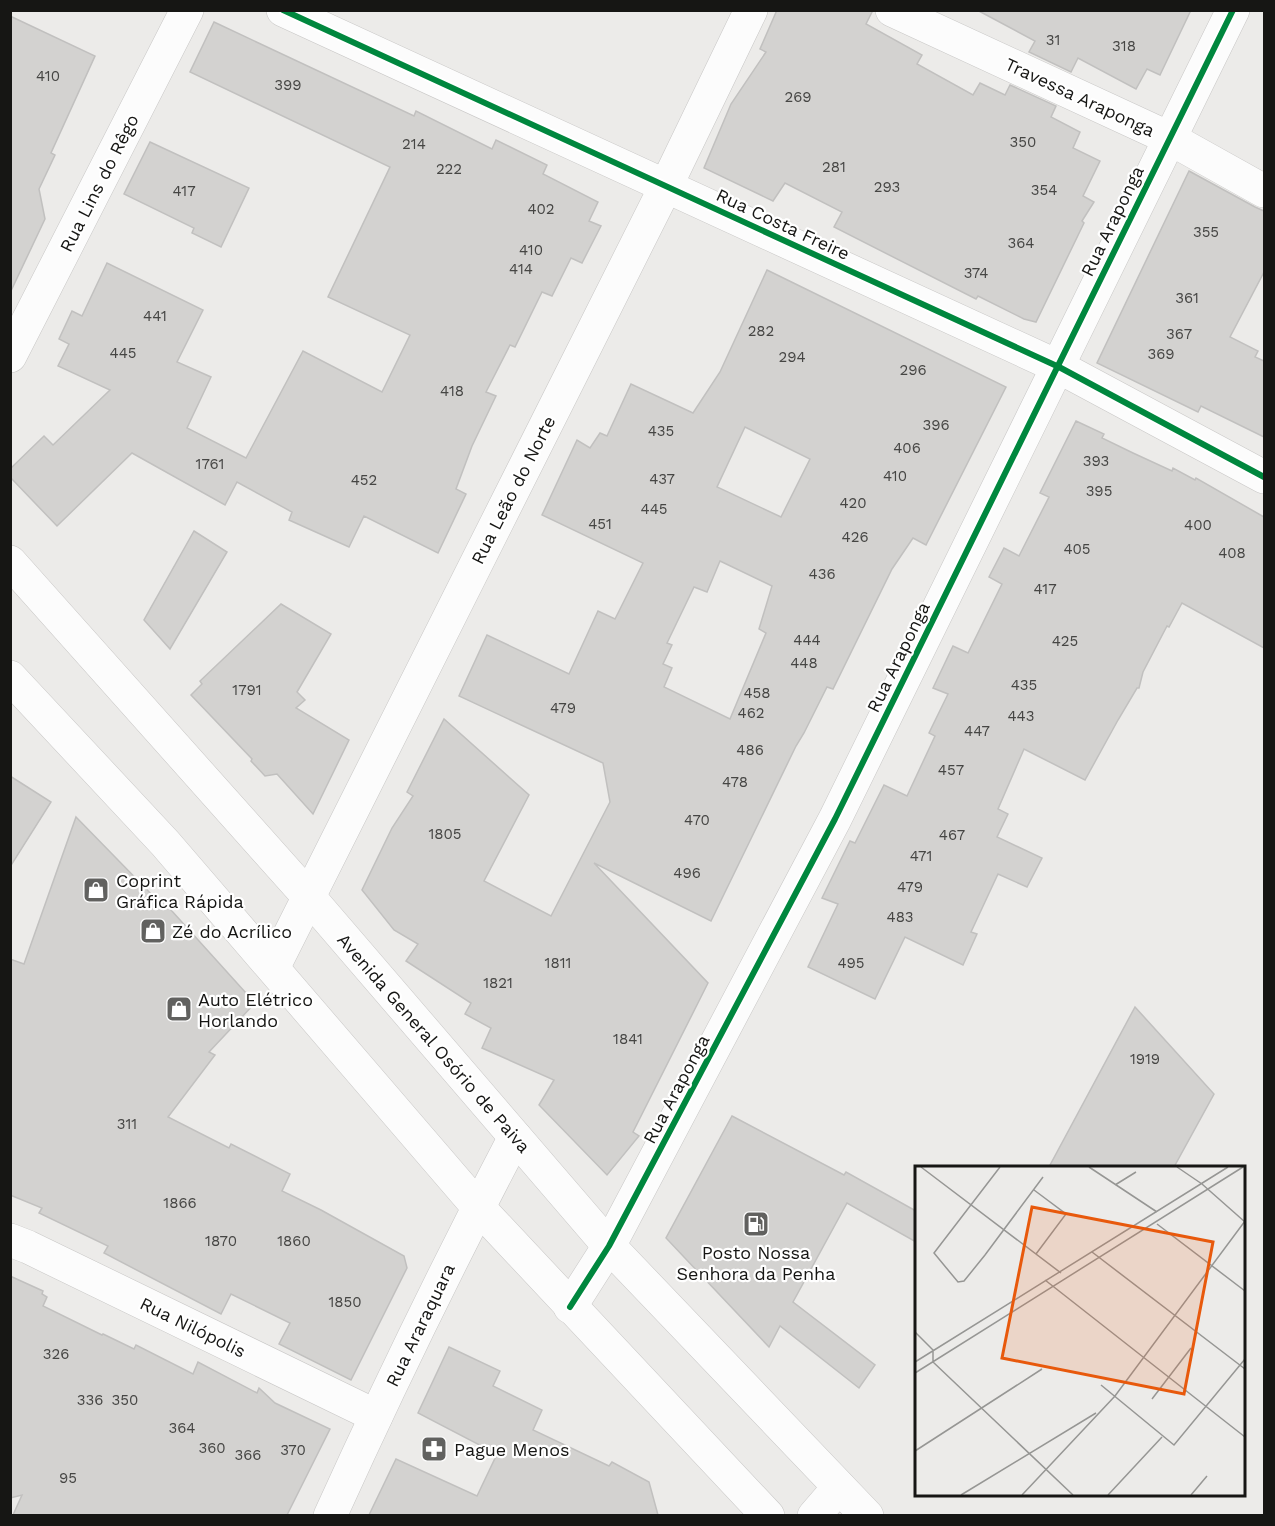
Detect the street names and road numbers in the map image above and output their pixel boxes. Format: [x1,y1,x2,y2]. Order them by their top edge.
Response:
street label: Travessa Araponga [1002,53,1158,141]
street label: Rua Lins do Rêgo [55,111,143,255]
street label: Rua Araponga [1076,162,1148,280]
street label: Rua Costa Freire [713,184,853,264]
street label: Rua Leão do Norte [467,412,559,568]
street label: Rua Araponga [862,598,934,716]
street label: Avenida General Osório de Paiva [333,929,535,1157]
street label: Rua Araponga [639,1031,713,1147]
street label: Rua Araraquara [381,1260,459,1390]
street label: Rua Nilópolis [137,1292,249,1362]

